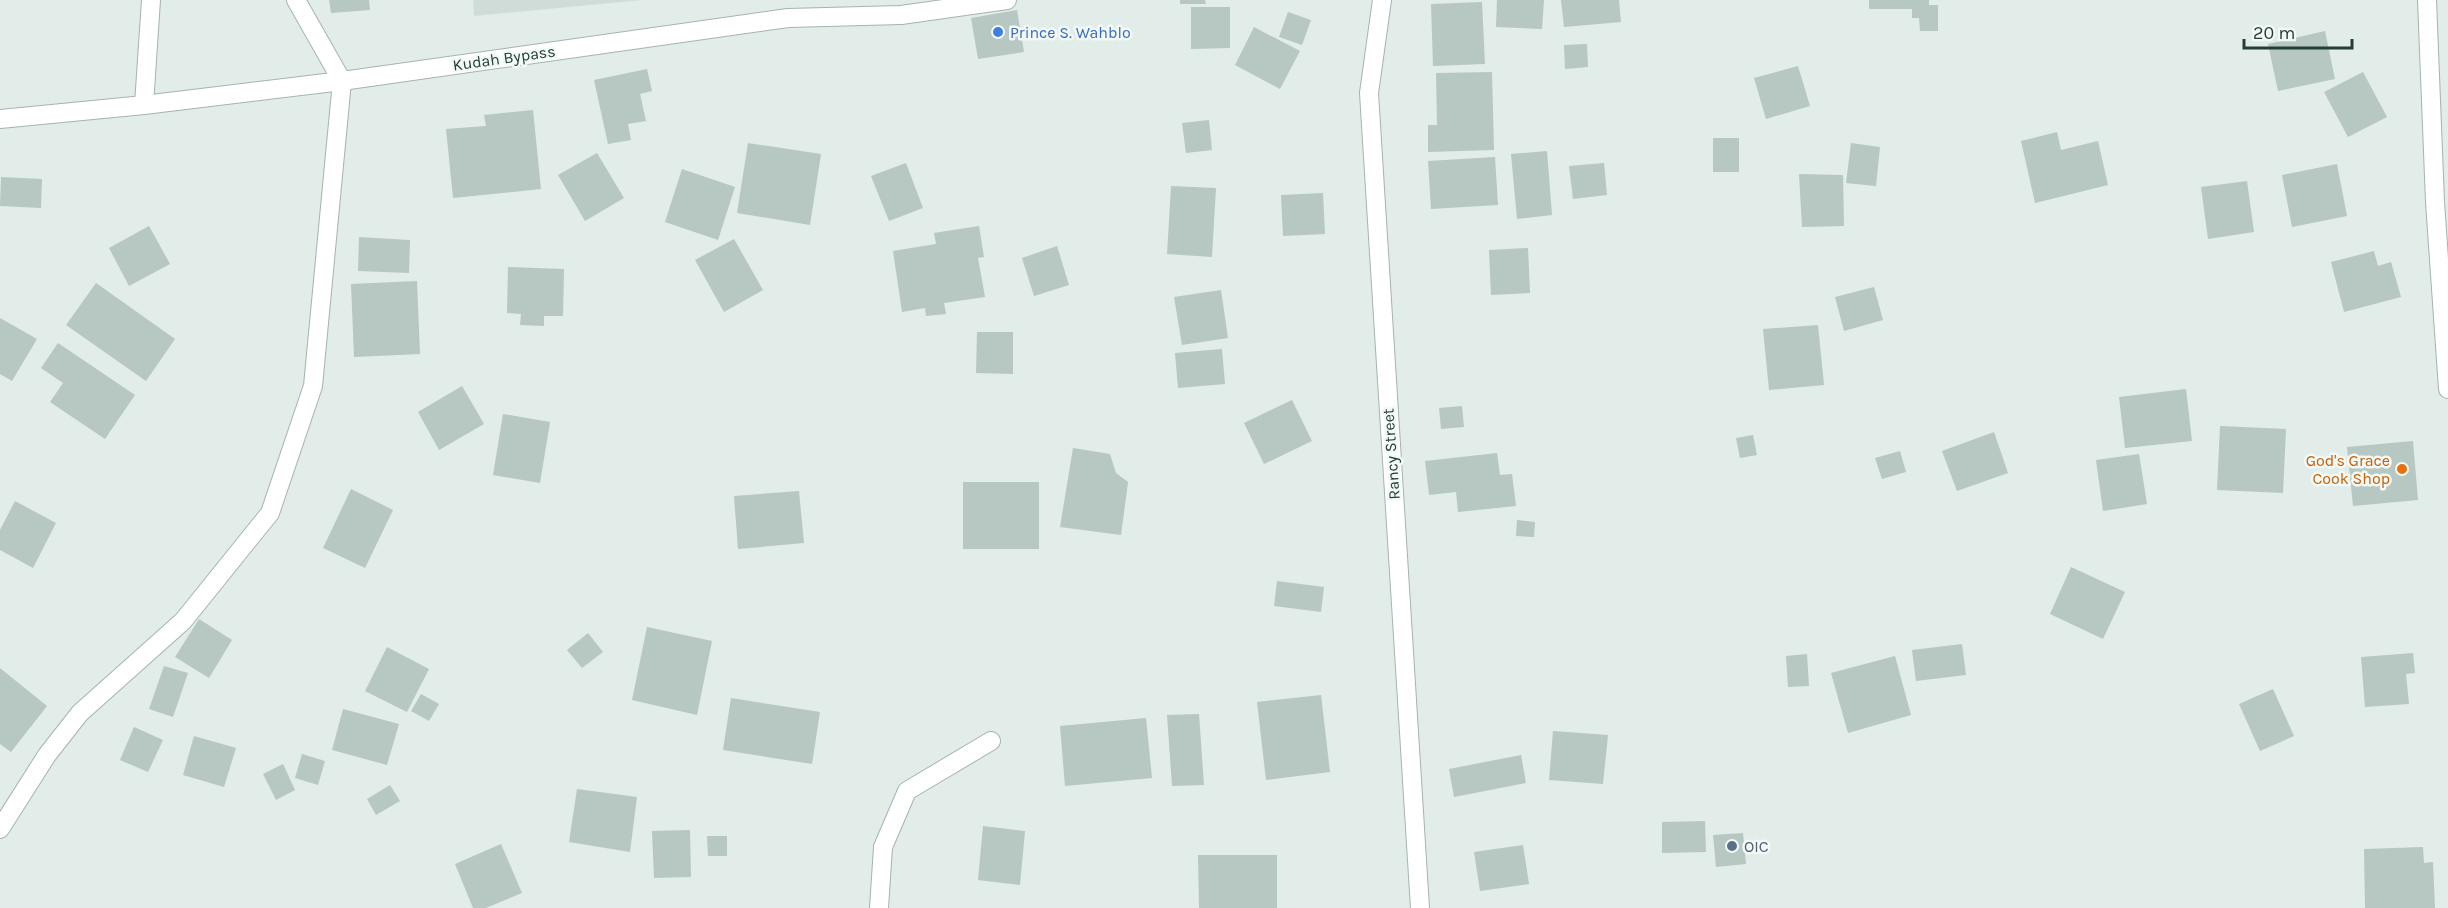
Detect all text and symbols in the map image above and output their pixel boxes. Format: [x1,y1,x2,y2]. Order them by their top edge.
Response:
scale bar [2244,12,2352,50]
text: 20 m [2253,22,2295,44]
place label: Prince S. Wahblo [1010,23,1131,42]
marker: Prince S. Wahblo [991,25,1005,39]
street label: Kudah Bypass [451,41,557,75]
street label: Rancy Street [1378,408,1404,500]
place label: God's Grace Cook Shop [2306,451,2390,488]
marker: God's Grace Cook Shop [2395,462,2409,476]
place label: OIC [1744,837,1769,856]
marker: OIC [1725,839,1739,853]

